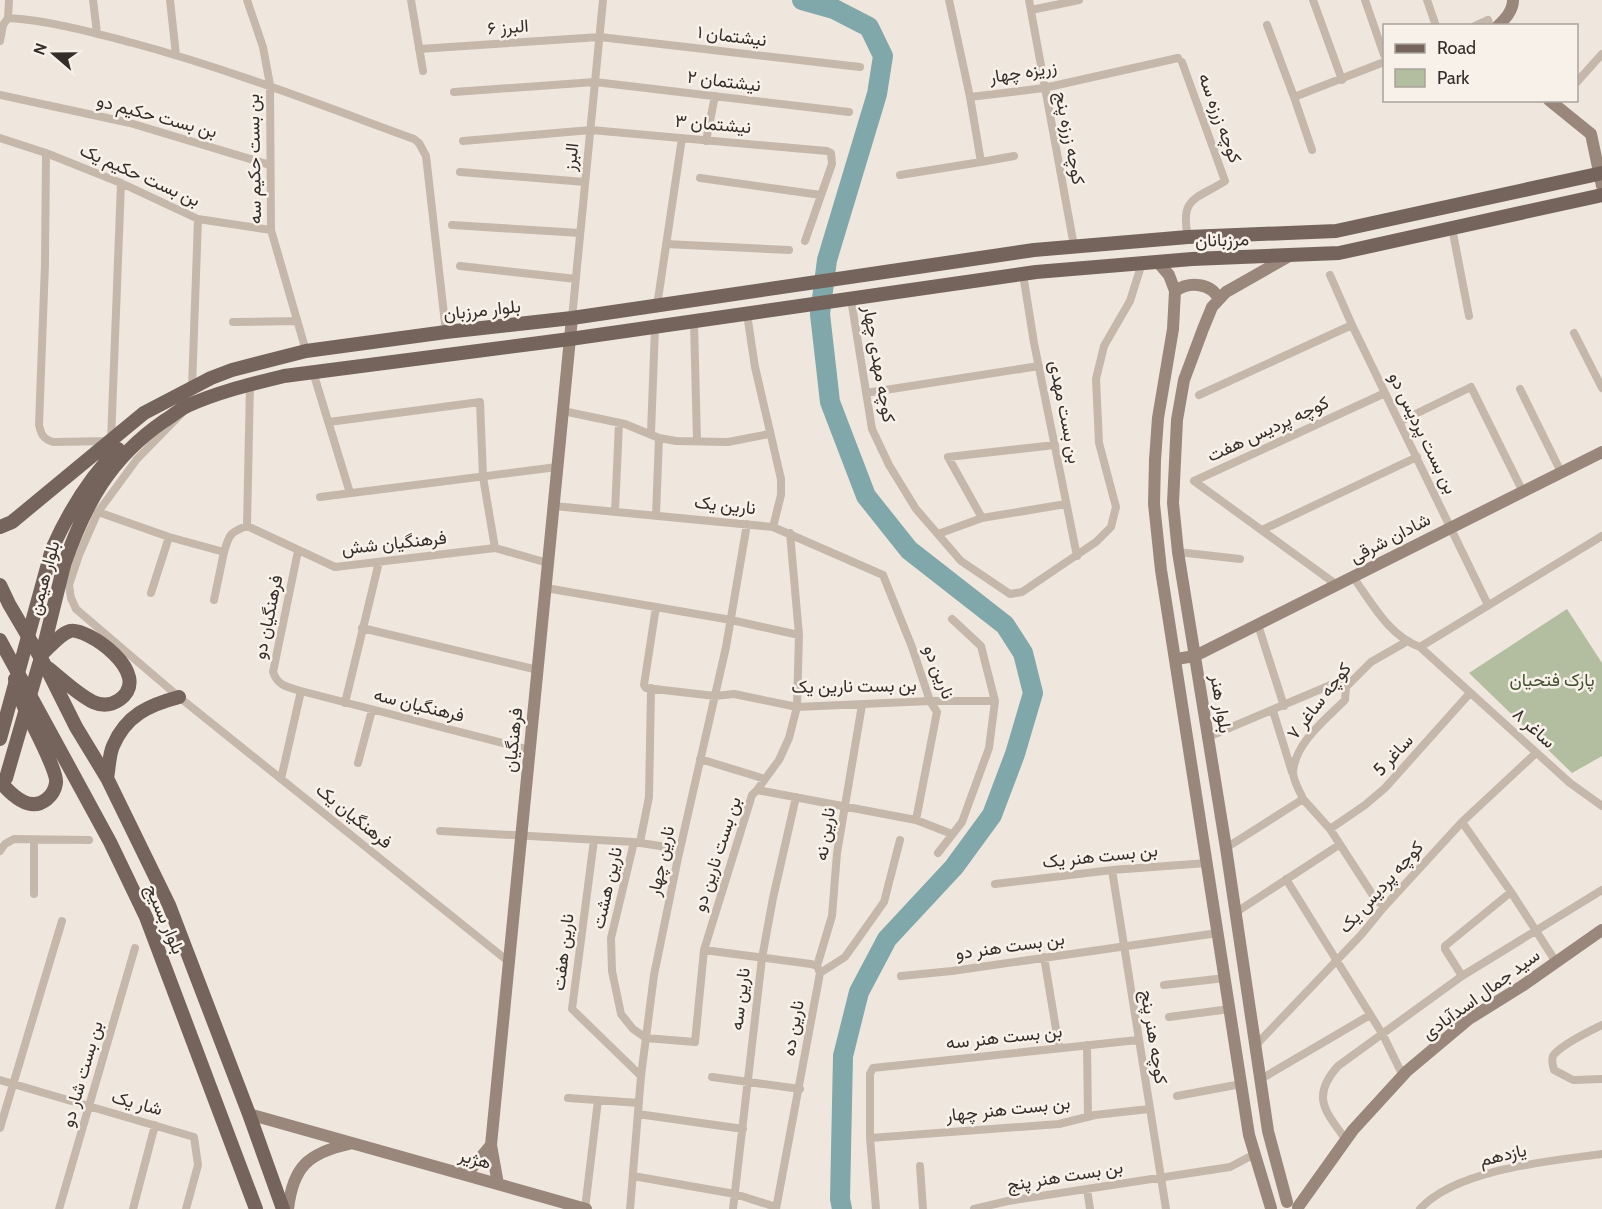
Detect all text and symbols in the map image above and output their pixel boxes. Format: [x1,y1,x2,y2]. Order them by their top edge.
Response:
street label: البرز ۶ [487,15,529,39]
street label: نيشتمان ۱ [696,21,768,51]
north arrow [24,24,84,84]
legend [1383,24,1578,102]
text: Road [1437,37,1476,59]
text: N [30,40,51,58]
street label: زریزه چهار [987,56,1059,89]
street label: نيشتمان ۲ [686,66,762,96]
text: Park [1437,67,1470,89]
street label: کوچه زرزه سه [1193,70,1246,166]
street label: بن بست حکیم دو [94,89,219,144]
street label: کوچه زرزه پنج [1049,90,1090,187]
street label: بن بست حکیم سه [242,94,267,224]
street label: نيشتمان ۳ [674,110,752,138]
street label: بن بست حکیم یک [76,139,204,212]
street label: البرز [558,142,583,173]
street label: مرزبانان [1195,228,1249,252]
street label: بلوار مرزبان [442,295,522,325]
street label: کوچه مهدی چهار [857,303,900,424]
street label: بن بست مهدی [1044,359,1086,465]
street label: بن بست پردیس دو [1383,369,1462,498]
street label: کوچه پردیس هفت [1204,391,1333,468]
street label: نارین یک [693,491,757,519]
street label: شادان شرقی [1346,508,1434,568]
street label: فرهنگیان شش [340,527,448,559]
street label: بلوار هیمن [24,539,64,617]
street label: فرهنگیان دو [248,573,288,661]
street label: نارین دو [919,642,959,702]
street label: کوچه ساغر ۷ [1282,658,1357,744]
park label: پارک فتحیان [1510,669,1595,692]
street label: بلوار هنر [1205,672,1236,735]
street label: بن بست نارین یک [791,674,917,698]
street label: فرهنگیان سه [371,683,467,727]
street label: ساغر ٨ [1508,703,1560,753]
street label: فرهنگیان [499,707,527,773]
street label: ساغر 5 [1368,730,1418,780]
street label: فرهنگیان یک [311,779,397,853]
street label: بن بست نارین دو [688,794,746,914]
street label: نارین نه [810,806,840,862]
street label: نارین چهار [643,824,680,899]
street label: کوچه پردیس یک [1334,836,1429,938]
street label: بن بست هنر یک [1041,839,1159,873]
street label: نارین هشت [587,845,627,931]
street label: بلوار بسیج [140,881,190,958]
street label: نارین هفت [547,912,579,992]
street label: بن بست هنر دو [954,927,1066,965]
street label: سید جمال اسدآبادی [1418,944,1544,1044]
street label: نارین سه [725,966,755,1032]
street label: کوچه هنر پنج [1135,988,1172,1086]
street label: نارین ده [777,998,809,1058]
street label: بن بست شار دو [56,1018,108,1130]
street label: بن بست هنر سه [945,1020,1063,1054]
street label: شار یک [109,1086,165,1120]
street label: بن بست هنر چهار [944,1092,1071,1128]
street label: یازدهم [1477,1139,1529,1172]
street label: هژیر [455,1144,494,1174]
street label: بن بست هنر پنج [1005,1156,1125,1197]

